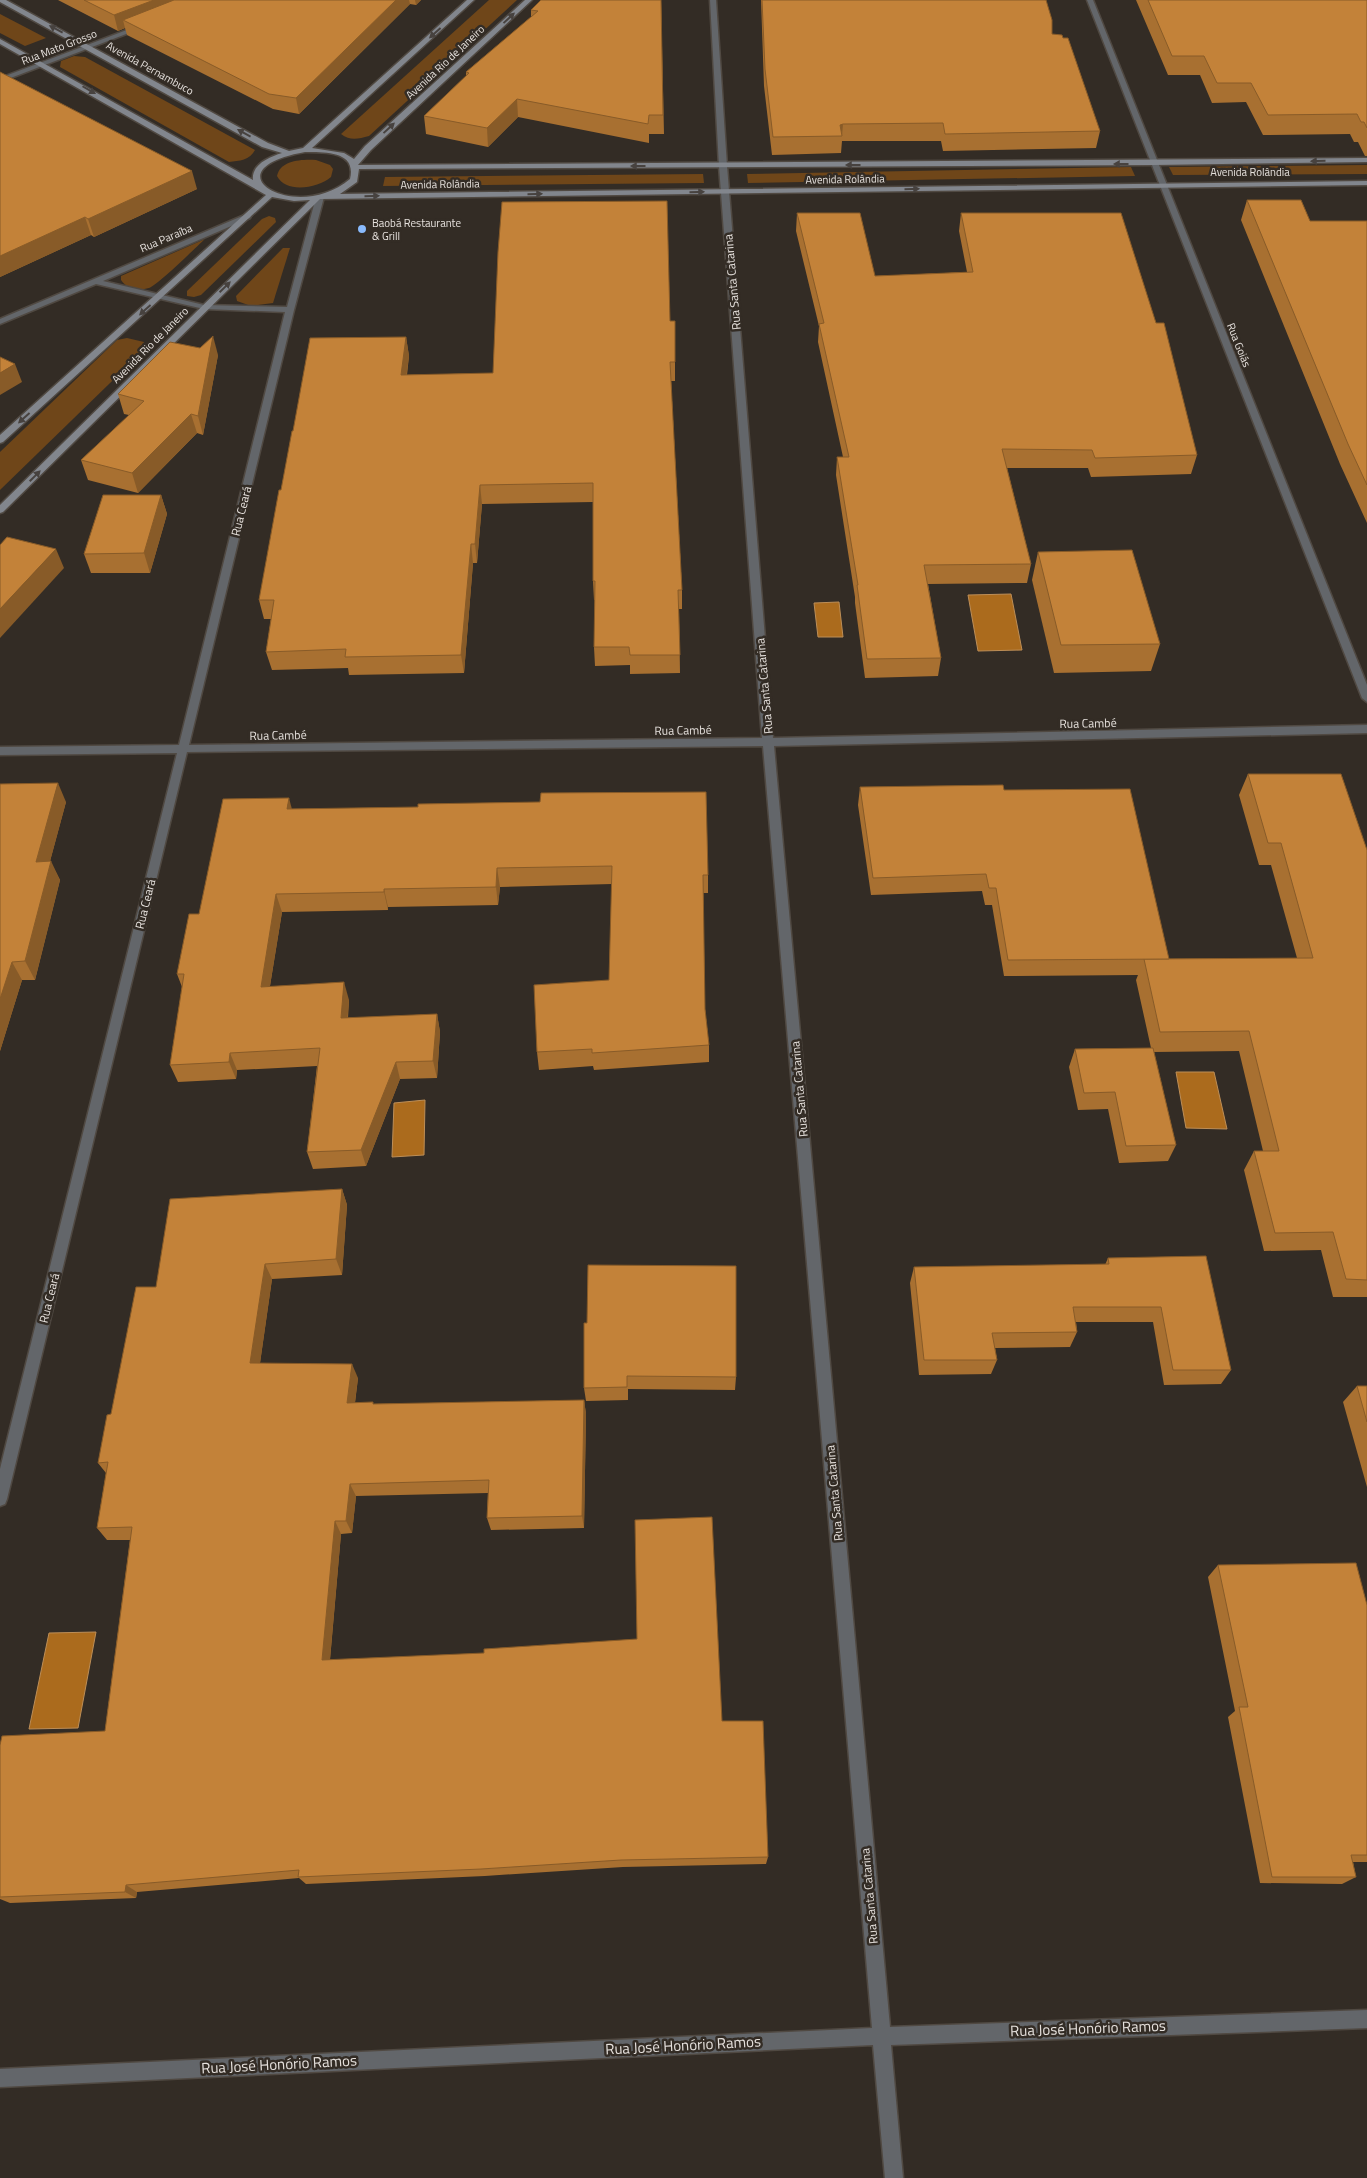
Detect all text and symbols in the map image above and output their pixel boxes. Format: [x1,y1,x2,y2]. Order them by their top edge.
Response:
one-way arrow [503,12,515,24]
street label: Avenida Rio de Janeiro [402,21,488,103]
street label: Rua Mato Grosso [19,25,99,69]
one-way arrow [48,25,63,33]
one-way arrow [429,27,441,39]
street label: Avenida Pernambuco [103,37,197,99]
one-way arrow [82,85,95,94]
one-way arrow [383,122,395,134]
one-way arrow [237,129,250,138]
one-way arrow [1310,157,1326,165]
one-way arrow [1113,160,1129,168]
one-way arrow [845,161,861,169]
one-way arrow [630,162,646,170]
street label: Avenida Rolândia [1210,164,1290,180]
street label: Avenida Rolândia [805,170,885,188]
street label: Avenida Rolândia [400,175,480,193]
one-way arrow [905,184,921,192]
one-way arrow [690,188,706,196]
one-way arrow [527,190,543,198]
one-way arrow [365,191,381,199]
place label: Baobá Restaurante & Grill [372,215,461,244]
street label: Rua Paraíba [137,220,195,256]
marker: Baobá Restaurante & Grill [356,223,368,235]
street label: Rua Santa Catarina [718,233,746,331]
one-way arrow [218,282,230,294]
street label: Avenida Rio de Janeiro [108,303,192,387]
one-way arrow [139,304,151,316]
street label: Rua Goiás [1223,321,1255,369]
one-way arrow [18,412,30,424]
one-way arrow [28,470,40,482]
street label: Rua Ceará [226,484,256,538]
street label: Rua Santa Catarina [750,637,778,735]
street label: Rua Cambé [1059,713,1117,733]
street label: Rua Cambé [654,720,712,740]
street label: Rua Cambé [249,725,307,745]
street label: Rua Ceará [130,877,160,931]
street label: Rua Santa Catarina [785,1040,813,1138]
street label: Rua Ceará [34,1271,64,1325]
street label: Rua Santa Catarina [820,1444,848,1542]
street label: Rua Santa Catarina [855,1847,883,1945]
street label: Rua José Honório Ramos [1010,2014,1166,2042]
street label: Rua José Honório Ramos [605,2029,761,2061]
street label: Rua José Honório Ramos [201,2048,357,2080]

